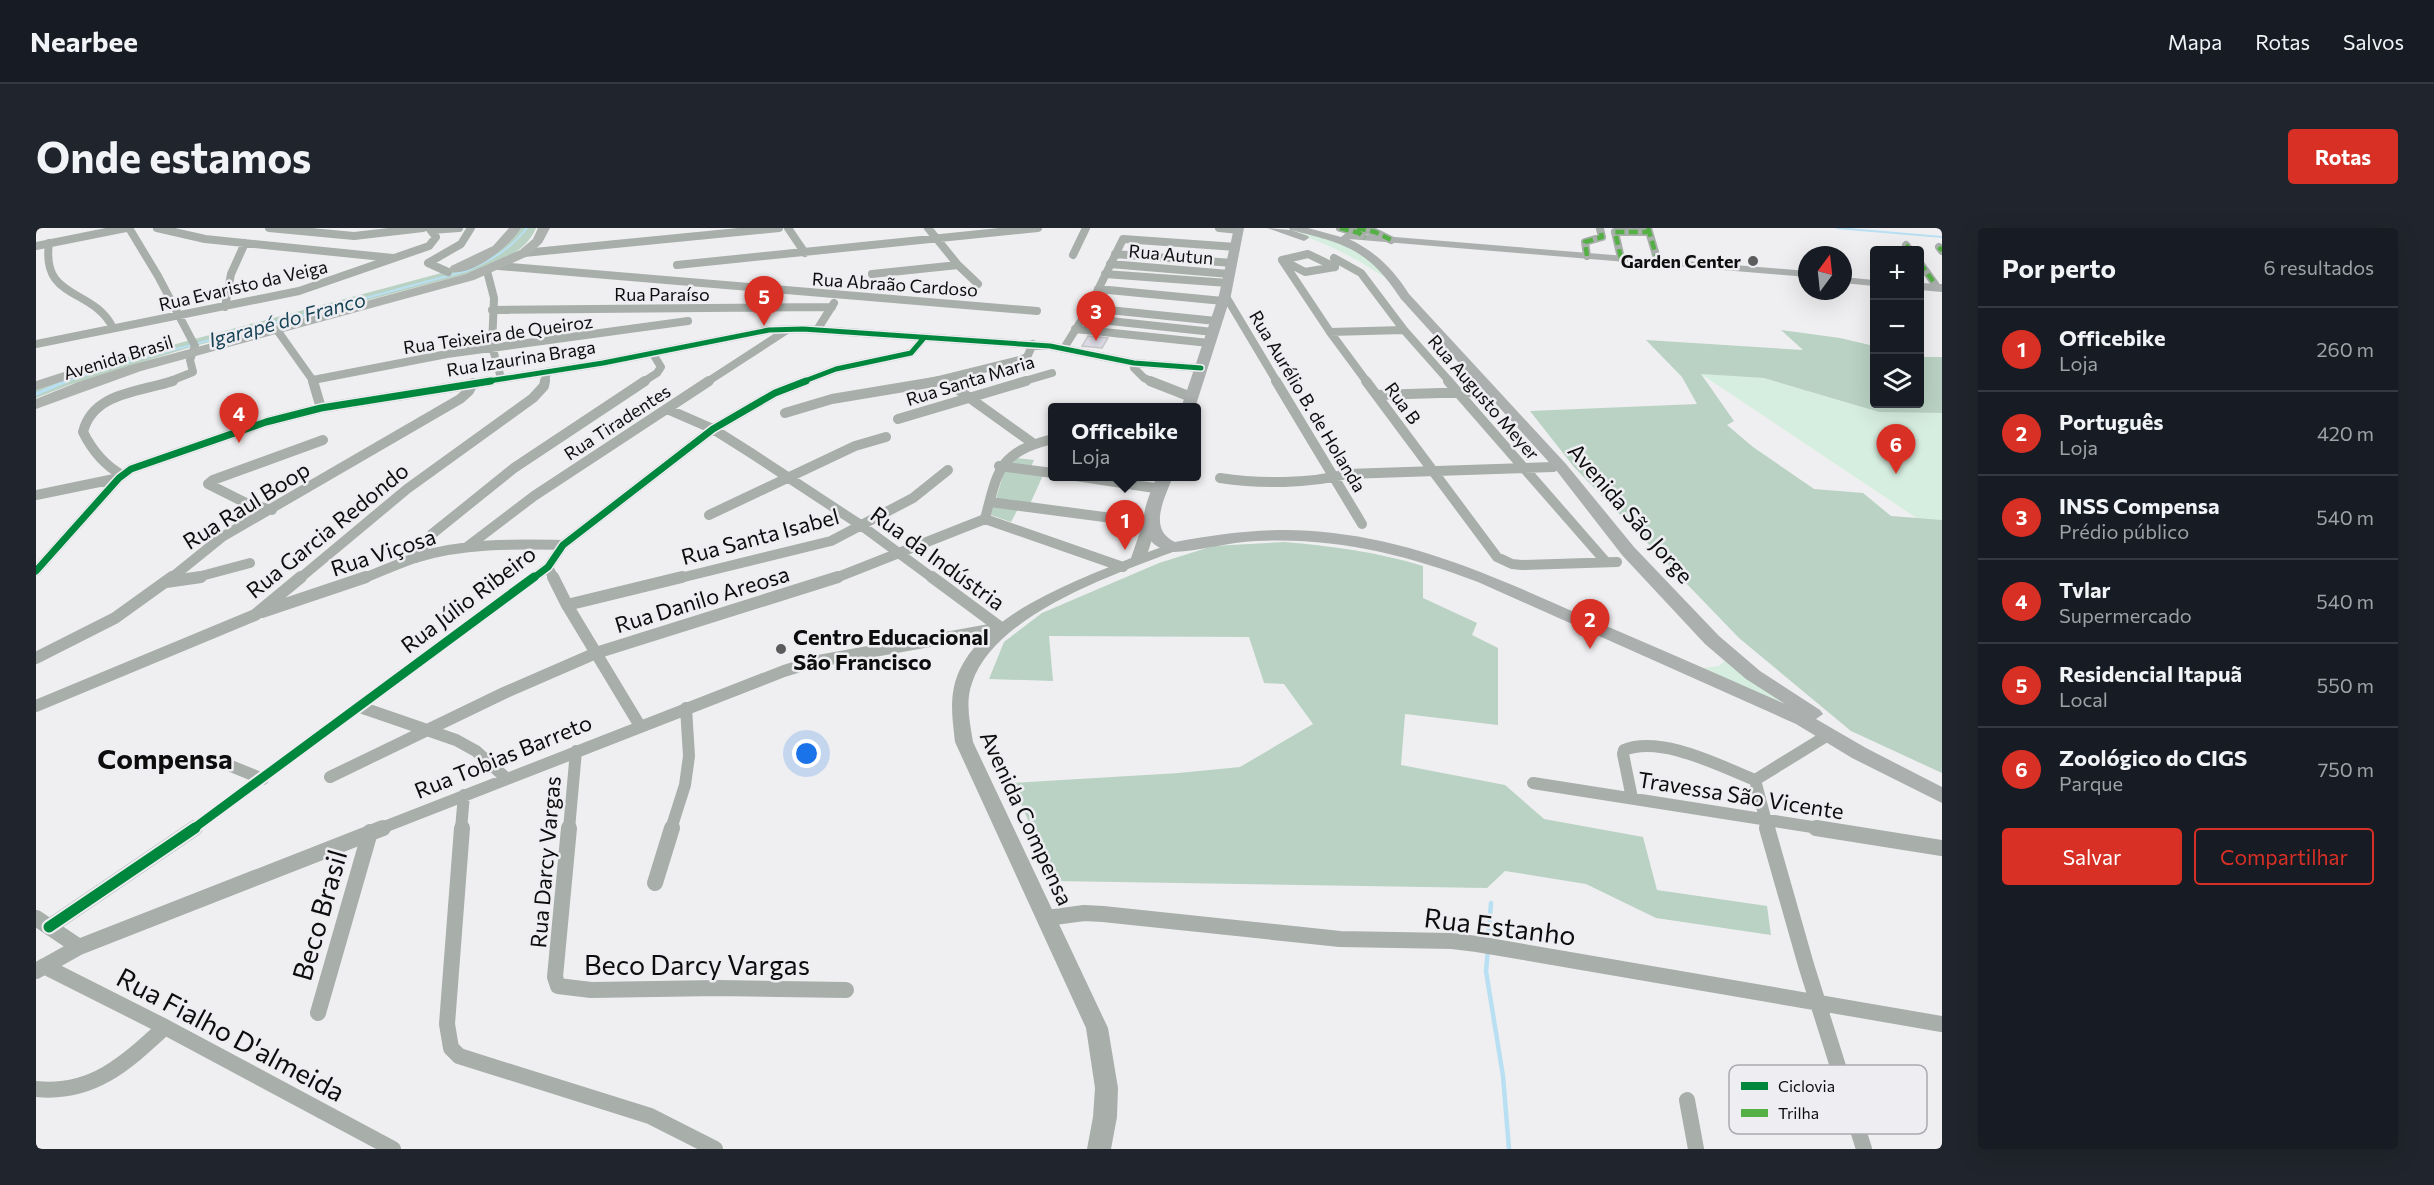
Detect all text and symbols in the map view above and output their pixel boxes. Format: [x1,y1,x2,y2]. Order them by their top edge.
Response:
text: Nearbee [30,24,138,58]
text: Mapa [2168,29,2222,54]
text: Rotas [2255,29,2310,54]
text: Salvos [2343,29,2404,54]
button: Rotas [2288,129,2398,184]
text: Onde estamos [36,130,311,182]
street label: Rua Autun [1128,239,1214,269]
north arrow [1798,246,1852,300]
map controls [1870,246,1924,408]
button: + [1870,246,1924,300]
place label: Garden Center [1621,250,1742,272]
text: Por perto [2002,252,2116,283]
marker: Garden Center [1746,254,1760,268]
street label: Rua Evaristo da Veiga [156,255,330,315]
text: 6 resultados [2263,255,2374,279]
street label: Rua Abraão Cardoso [811,267,979,301]
pin: 5 [744,276,784,326]
street label: Rua Paraíso [614,283,710,305]
water label: Igarapé do Franco [206,287,368,351]
pin: 3 [1076,291,1116,341]
button: − [1870,300,1924,354]
street label: Rua Aurélio B. de Holanda [1245,306,1371,496]
street label: Rua Teixeira de Queiroz [402,310,594,358]
text: Officebike [2059,324,2166,351]
street label: Avenida Brasil [60,330,176,384]
street label: Rua Augusto Meyer [1424,330,1544,464]
street label: Rua Izaurina Braga [445,335,597,381]
text: 1 [2017,337,2026,361]
text: 260 m [2316,337,2374,361]
street label: Rua Santa Maria [903,350,1037,410]
text: Loja [2059,351,2098,375]
button: layers [1870,354,1924,408]
street label: Rua B [1380,378,1426,428]
street label: Rua Tiradentes [560,379,674,465]
pin: 4 [220,394,258,443]
popup [1048,403,1201,481]
text: Português [2059,408,2164,435]
text: Officebike [1071,417,1178,444]
text: 2 [2016,421,2027,445]
text: 420 m [2317,421,2374,445]
pin: 6 [1876,424,1916,474]
text: Loja [2059,435,2098,459]
street label: Avenida São Jorge [1563,437,1699,589]
text: Loja [1071,444,1110,468]
street label: Rua Raul Boop [178,455,314,555]
street label: Rua Garcia Redondo [240,456,414,604]
text: INSS Compensa [2059,492,2220,519]
street label: Rua da Indústria [865,500,1011,616]
pin: 1 [1106,500,1144,550]
street label: Rua Santa Isabel [678,502,842,570]
text: 3 [2016,505,2027,529]
text: 540 m [2316,505,2374,529]
text: Prédio público [2059,519,2189,543]
street label: Rua Viçosa [327,522,439,582]
street label: Rua Júlio Ribeiro [395,539,541,659]
street label: Rua Danilo Areosa [611,560,793,638]
text: Tvlar [2059,576,2111,603]
text: 4 [2015,589,2028,613]
text: 540 m [2316,589,2374,613]
pin: 2 [1570,600,1610,649]
text: Supermercado [2059,603,2192,627]
place label: Centro Educacional São Francisco [793,623,989,675]
marker: Centro Educacional São Francisco [774,642,788,656]
text: Residencial Itapuã [2059,660,2242,687]
text: 5 [2016,673,2027,697]
text: 550 m [2317,673,2374,697]
text: Local [2059,687,2108,711]
street label: Rua Tobias Barreto [410,708,596,804]
street label: Avenida Compensa [975,726,1079,910]
your location [792,739,821,768]
district label: Compensa [97,741,233,775]
text: Zoológico do CIGS [2059,744,2247,771]
text: 6 [2015,757,2028,781]
text: 750 m [2318,757,2374,781]
street label: Travessa São Vicente [1636,765,1846,825]
text: Parque [2059,771,2123,795]
street label: Rua Darcy Vargas [524,775,566,949]
button: Salvar [2002,828,2182,885]
button: Compartilhar [2194,828,2374,885]
street label: Beco Brasil [285,846,353,984]
street label: Rua Estanho [1422,900,1578,952]
street label: Beco Darcy Vargas [584,948,810,981]
street label: Rua Fialho D'almeida [111,960,351,1108]
legend [1729,1065,1927,1134]
text: Ciclovia [1778,1076,1835,1095]
text: Trilha [1778,1103,1819,1122]

